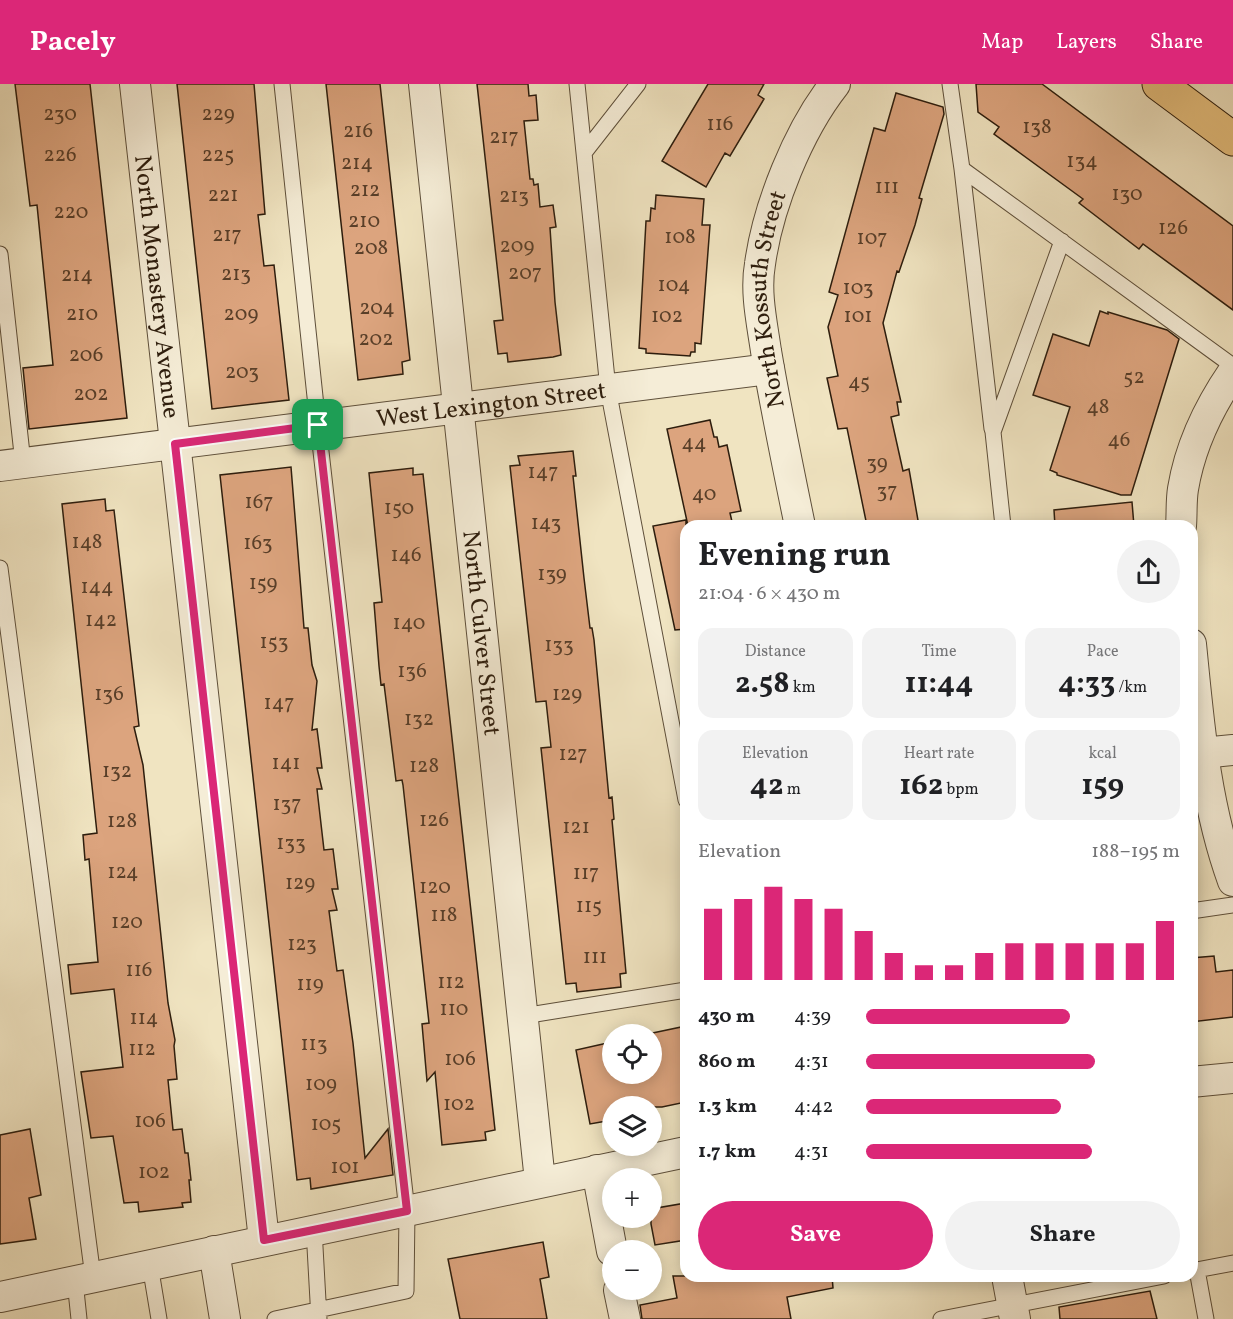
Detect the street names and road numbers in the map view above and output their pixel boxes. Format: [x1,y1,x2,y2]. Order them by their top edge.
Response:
street label: North Monastery Avenue [124,154,187,420]
street label: North Kossuth Street [743,186,797,411]
street label: West Lexington Street [374,375,608,437]
street label: North Culver Street [452,529,508,738]

